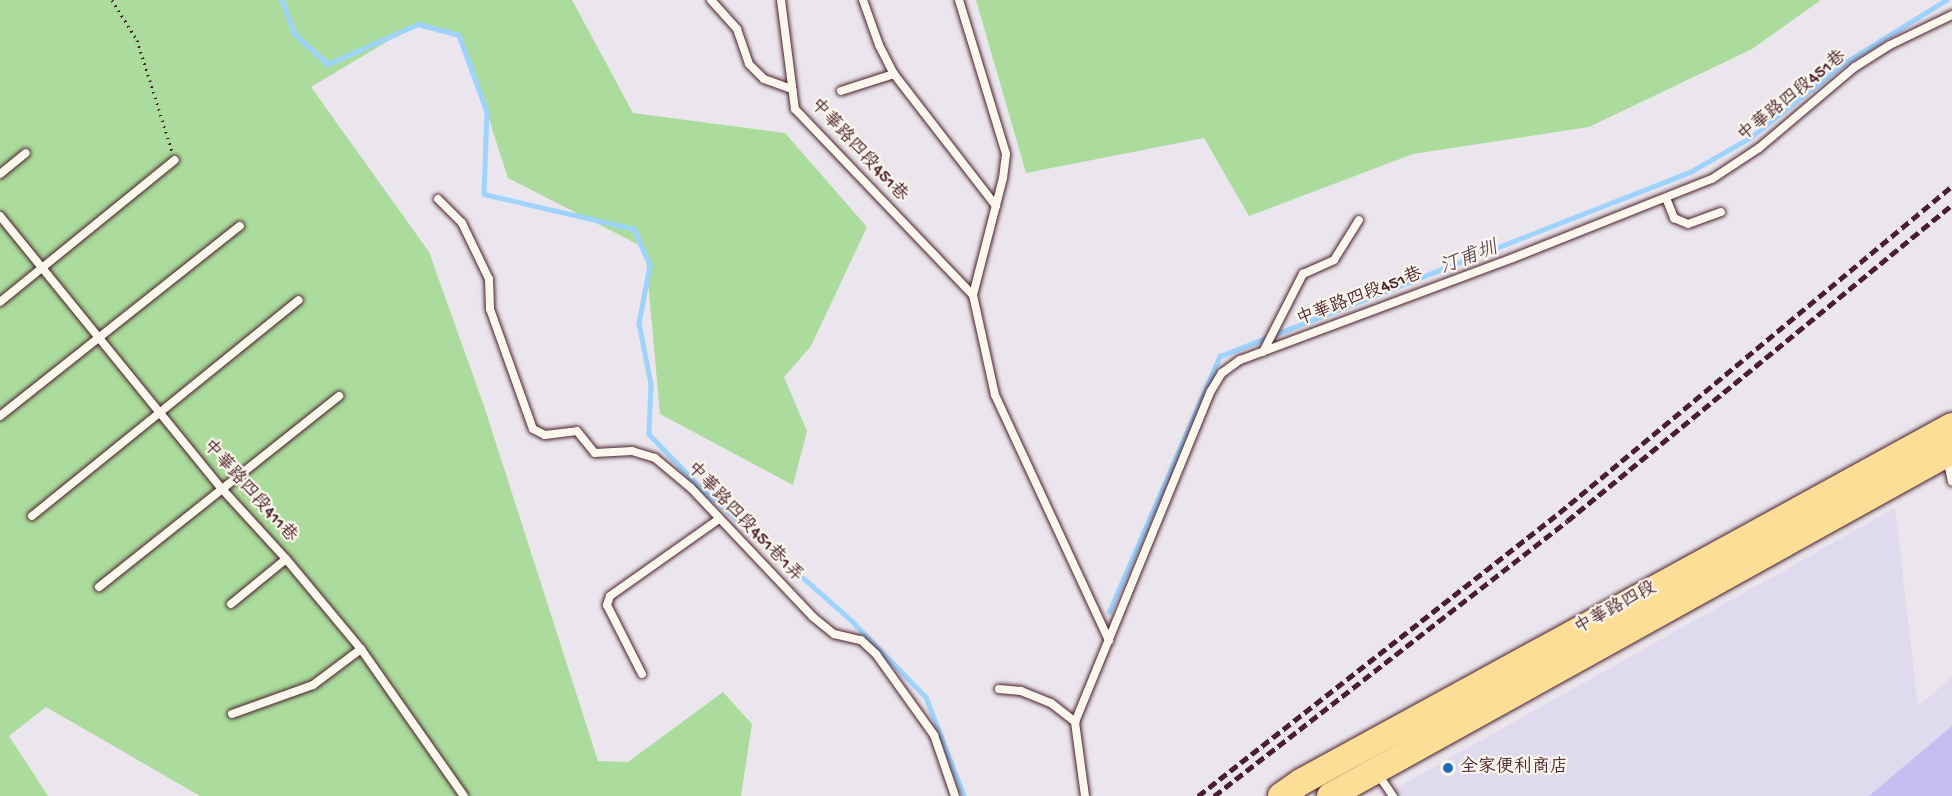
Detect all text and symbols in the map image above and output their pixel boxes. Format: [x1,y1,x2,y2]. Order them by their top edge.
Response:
street label: 中華路四段451巷 [1734,47,1852,147]
street label: 中華路四段451巷 [805,95,911,207]
water label: 汀甫圳 [1437,237,1501,281]
street label: 中華路四段451巷 [1294,264,1426,332]
street label: 中華路四段411巷 [197,436,301,548]
street label: 中華路四段451巷1弄 [681,458,807,588]
street label: 中華路四段 [1571,578,1661,640]
place label: 全家便利商店 [1460,757,1568,779]
marker: 全家便利商店 [1441,761,1455,775]

